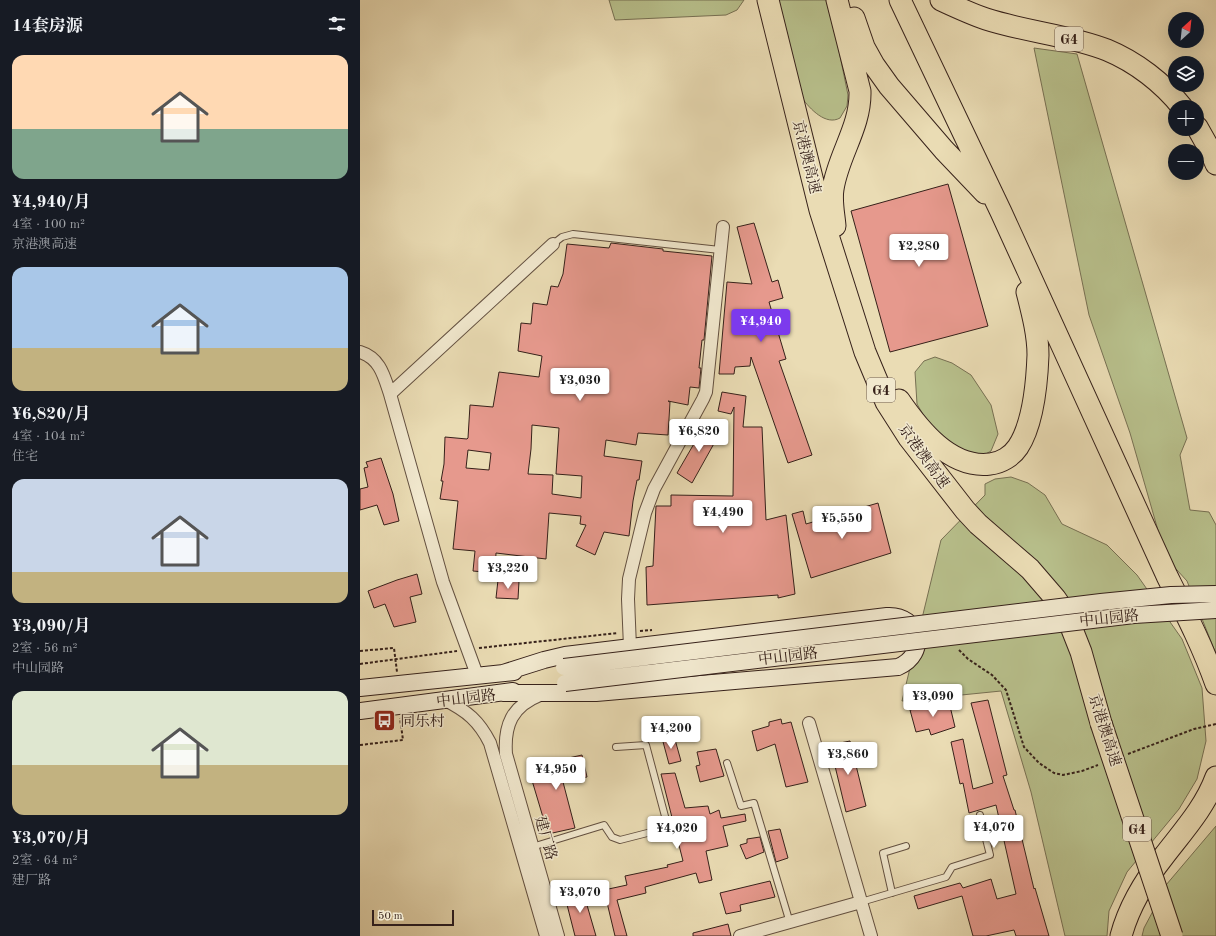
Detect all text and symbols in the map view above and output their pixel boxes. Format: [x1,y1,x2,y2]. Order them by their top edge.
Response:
north arrow [1168,12,1204,48]
map controls [1168,12,1204,180]
icon: filters [326,13,348,35]
text: 14套房源 [12,18,83,35]
road number: G4 [1055,27,1083,51]
button: layers [1168,56,1204,92]
icon: home [144,81,216,153]
button: + [1168,100,1204,136]
street label: 京港澳高速 [789,119,824,196]
button: − [1168,144,1204,180]
text: ¥4,940/月 [12,194,91,211]
text: 4室 · 100 m² [12,218,85,231]
pin: ¥2,280 [886,234,952,268]
text: 京港澳高速 [12,238,77,251]
text: ¥2,280 [898,240,940,253]
icon: home [144,293,216,365]
pin: ¥4,940 [728,309,794,343]
text: ¥4,940 [740,315,782,328]
pin: ¥3,030 [547,368,613,402]
text: ¥3,030 [559,374,601,387]
road number: G4 [867,378,895,402]
text: ¥6,820/月 [12,406,91,423]
pin: ¥6,820 [666,419,732,453]
street label: 京港澳高速 [895,421,953,492]
text: ¥6,820 [678,425,720,438]
text: 4室 · 104 m² [12,430,85,443]
text: 住宅 [12,450,38,463]
pin: ¥4,490 [690,500,756,534]
icon: home [144,505,216,577]
text: ¥4,490 [702,506,744,519]
pin: ¥5,550 [809,506,875,540]
text: ¥5,550 [821,512,863,525]
pin: ¥3,220 [475,556,541,590]
text: ¥3,220 [487,562,529,575]
street label: 中山园路 [1078,607,1140,630]
text: ¥3,090/月 [12,618,91,635]
text: 2室 · 56 m² [12,642,77,655]
street label: 中山园路 [757,644,819,669]
text: 中山园路 [12,662,64,675]
pin: ¥3,090 [900,684,966,718]
street label: 中山园路 [435,686,497,711]
text: ¥3,090 [912,690,954,703]
street label: 京港澳高速 [1085,692,1124,768]
bus stop icon: 同乐村 [372,708,398,734]
place label: 同乐村 [400,713,445,730]
pin: ¥4,200 [638,716,704,750]
icon: home [144,717,216,789]
text: ¥4,200 [650,722,692,735]
pin: ¥3,860 [815,742,881,776]
text: ¥3,860 [827,748,869,761]
pin: ¥4,950 [523,757,589,791]
text: ¥4,950 [535,763,577,776]
street label: 建厂路 [531,814,560,862]
pin: ¥4,070 [961,815,1027,849]
pin: ¥4,020 [644,816,710,850]
road number: G4 [1123,817,1151,841]
text: ¥4,070 [973,821,1015,834]
text: ¥4,020 [656,822,698,835]
text: ¥3,070/月 [12,830,91,847]
text: 2室 · 64 m² [12,854,77,867]
text: 建厂路 [12,874,51,887]
pin: ¥3,070 [547,880,613,914]
text: ¥3,070 [559,886,601,899]
scale bar [372,908,454,927]
text: 50 m [378,911,403,922]

